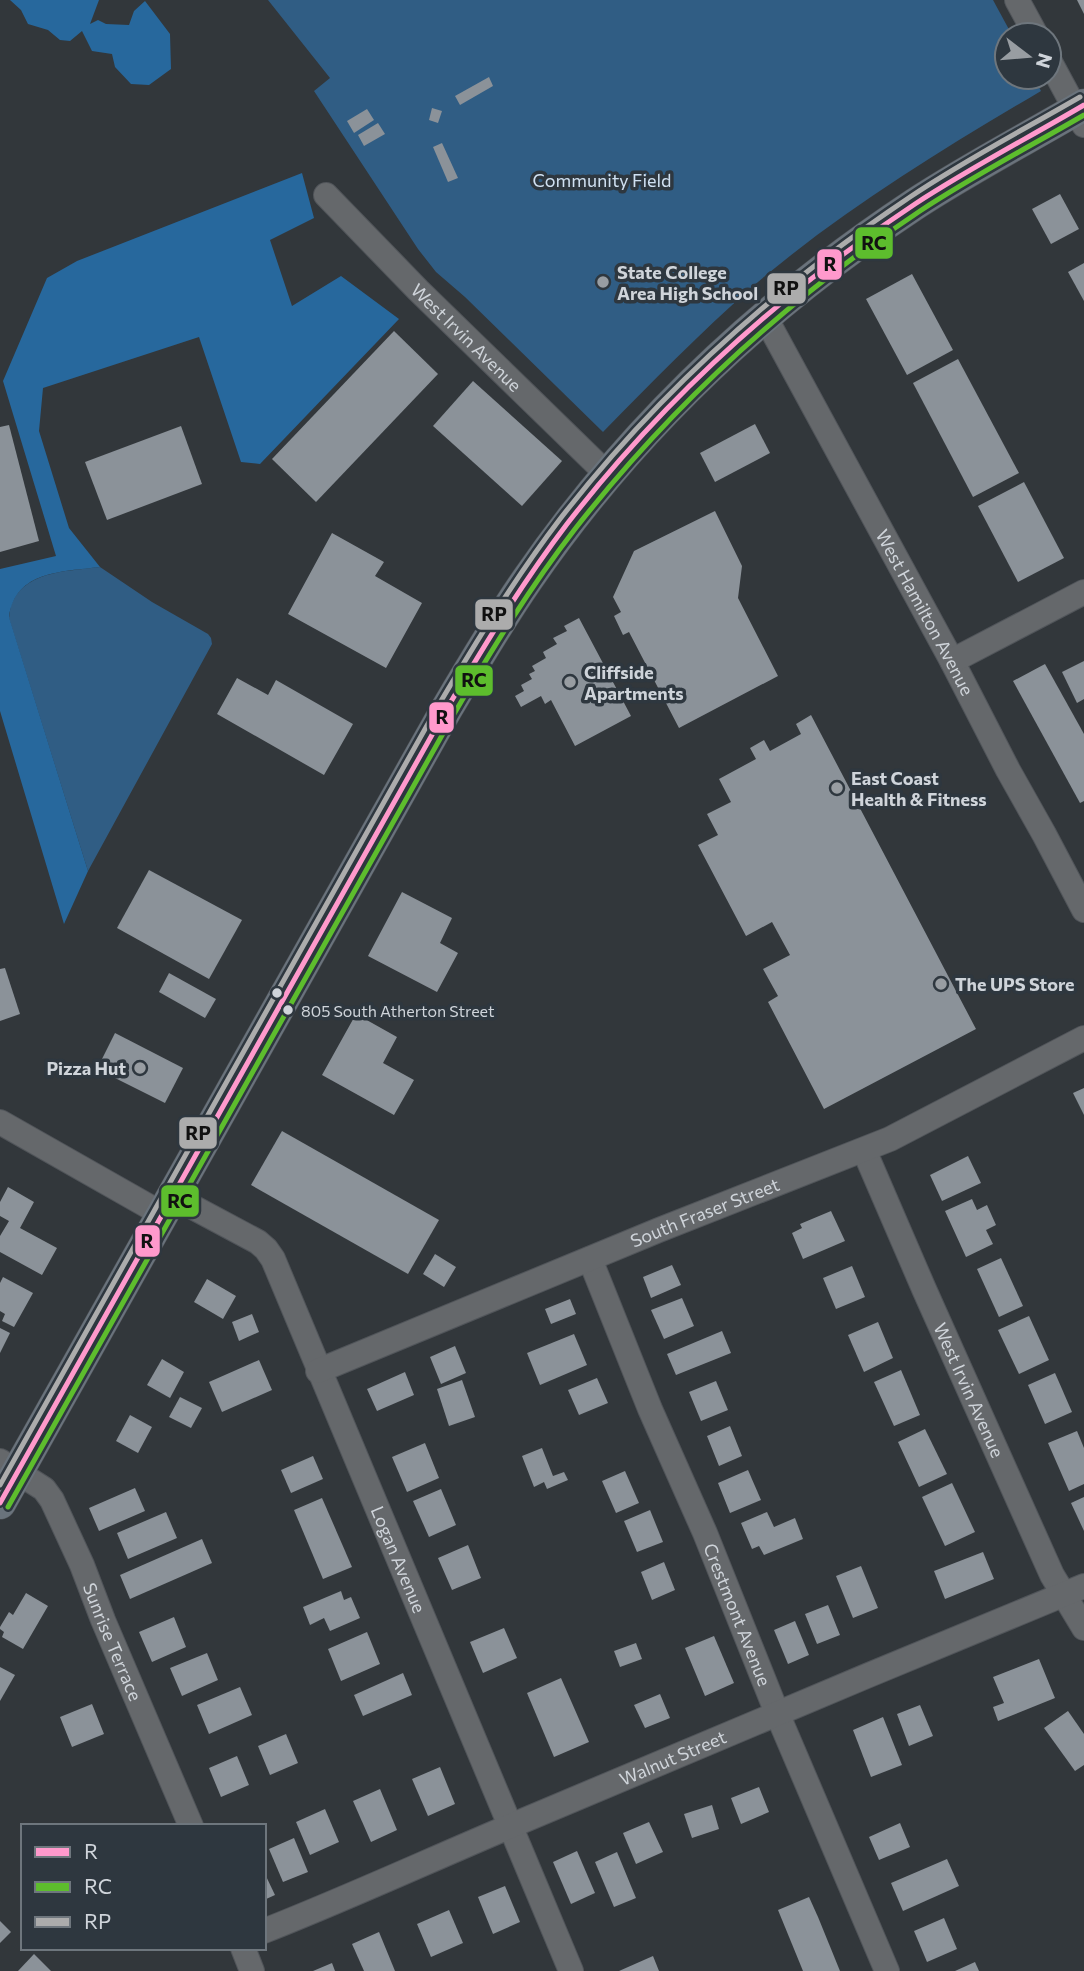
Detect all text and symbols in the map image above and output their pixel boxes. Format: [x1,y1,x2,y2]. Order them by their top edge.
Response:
north arrow [993,21,1063,91]
text: N [1032,51,1058,71]
park label: Community Field [532,169,672,191]
line badge: RC [854,226,894,260]
text: RC [861,231,887,254]
line badge: R [816,248,843,281]
text: R [823,252,837,275]
place label: State College Area High School [617,261,758,304]
line badge: RP [766,272,807,305]
marker: State College Area High School [595,274,611,290]
text: RP [773,276,799,299]
street label: West Irvin Avenue [407,279,526,396]
street label: West Hamilton Avenue [872,526,979,699]
line badge: RP [474,598,514,631]
text: RP [481,602,507,625]
place label: Cliffside Apartments [584,661,684,704]
line badge: RC [454,664,494,697]
text: RC [461,668,487,691]
marker: Cliffside Apartments [562,674,578,690]
line badge: R [428,701,455,734]
text: R [435,705,449,728]
place label: East Coast Health & Fitness [851,767,987,810]
marker: East Coast Health & Fitness [829,780,845,796]
place label: The UPS Store [955,973,1075,995]
marker: The UPS Store [933,976,949,992]
unlabelled marker [270,986,284,1000]
place label: 805 South Atherton Street [301,1001,495,1020]
marker: 805 South Atherton Street [281,1003,295,1017]
place label: Pizza Hut [46,1057,126,1079]
marker: Pizza Hut [132,1060,148,1076]
line badge: RP [178,1116,218,1150]
text: RP [185,1121,211,1144]
street label: South Fraser Street [627,1173,782,1252]
line badge: RC [160,1184,200,1218]
text: RC [167,1189,193,1212]
line badge: R [134,1224,161,1258]
text: R [140,1229,154,1252]
street label: West Irvin Avenue [929,1319,1009,1461]
street label: Logan Avenue [367,1503,431,1616]
street label: Crestmont Avenue [699,1540,776,1689]
street label: Sunrise Terrace [79,1580,147,1704]
street label: Walnut Street [616,1725,729,1790]
legend [21,1824,266,1950]
text: R [84,1838,98,1863]
text: RC [84,1873,112,1898]
text: RP [84,1908,111,1933]

